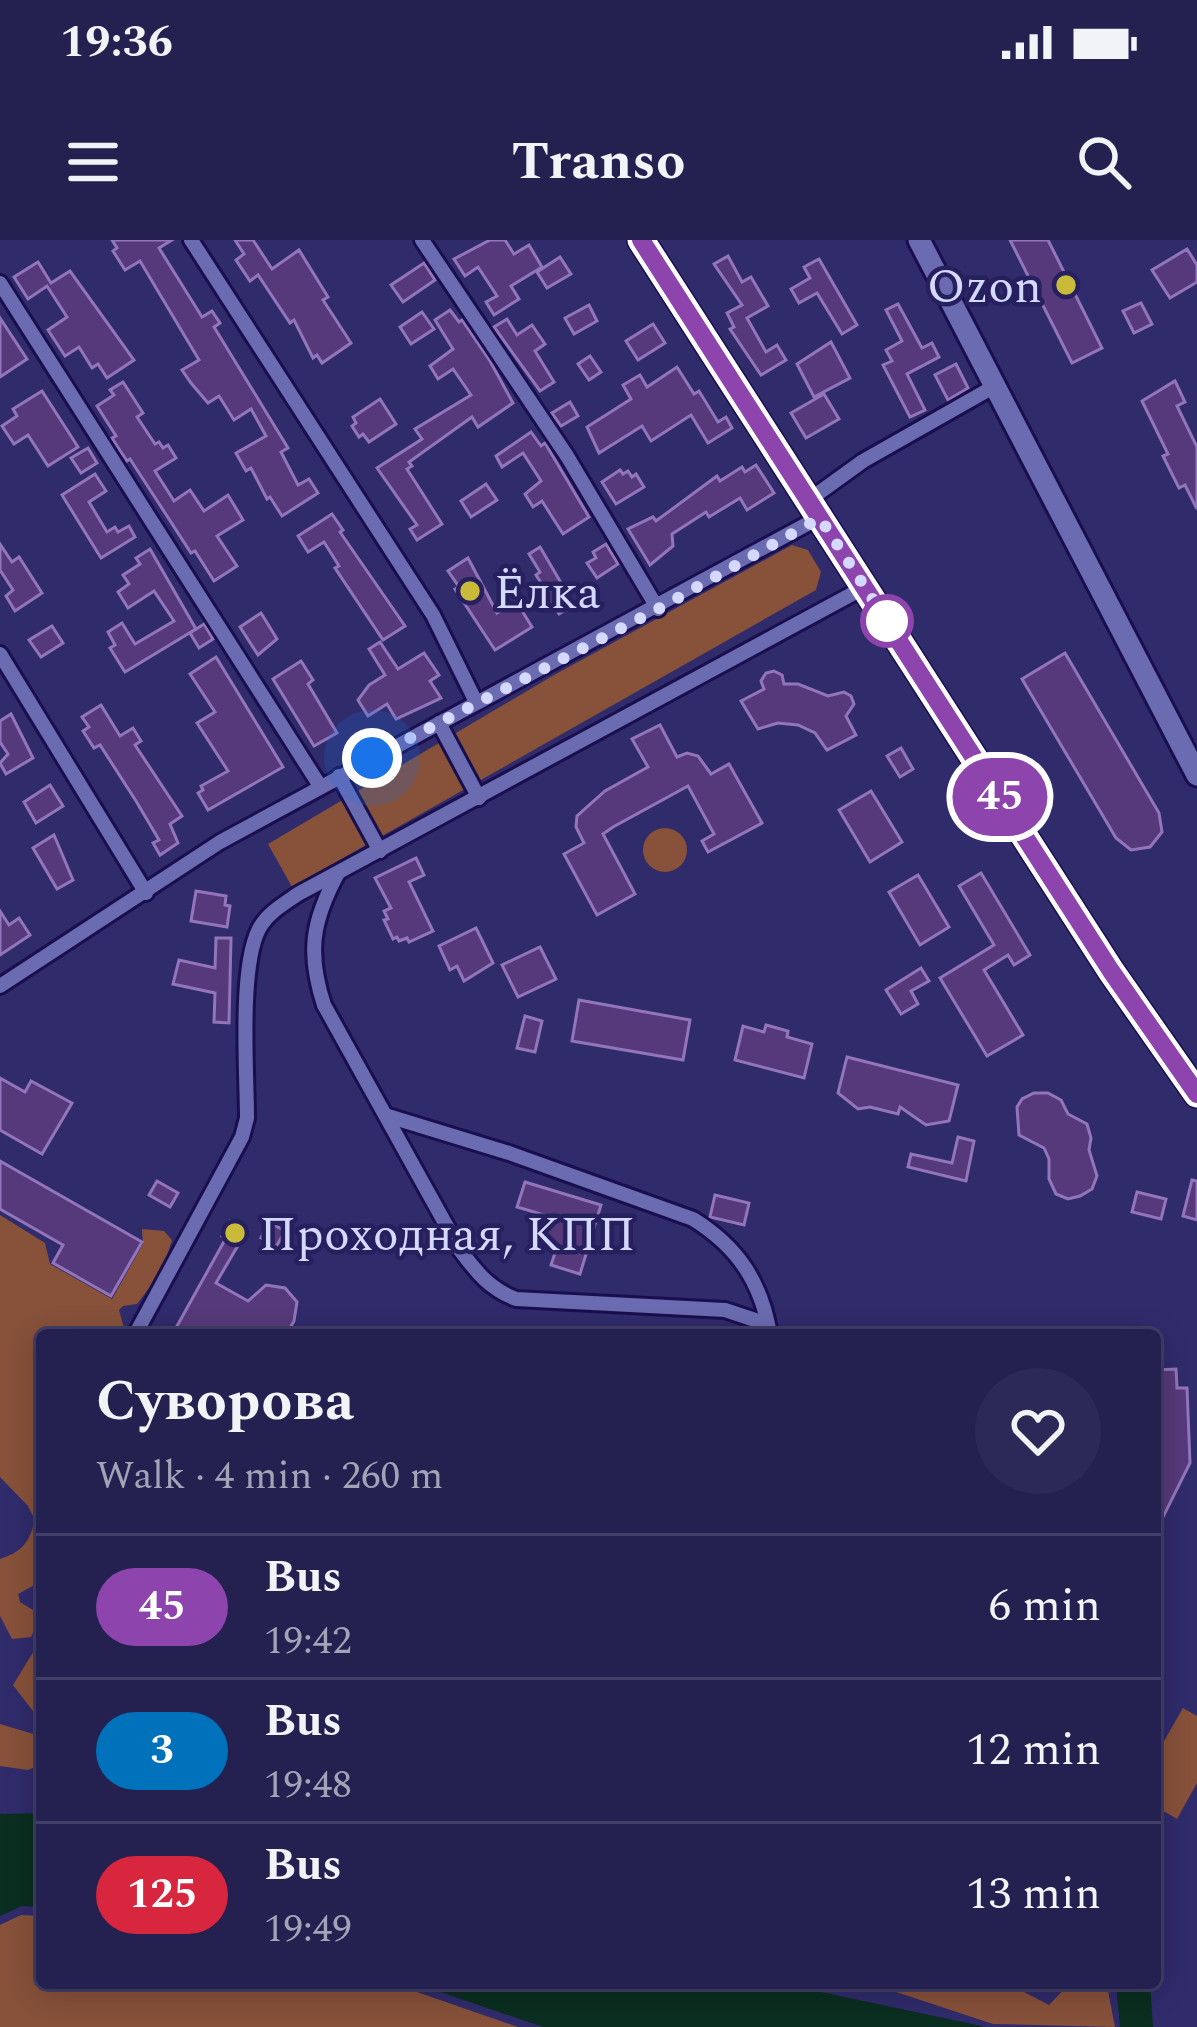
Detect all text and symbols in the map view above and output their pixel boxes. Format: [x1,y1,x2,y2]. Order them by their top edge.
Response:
text: 19:36 [60,8,173,77]
text: Transo [511,121,686,203]
icon: menu [60,129,126,195]
icon: search [1071,129,1137,195]
place label: Ozon [927,251,1042,324]
marker: Ozon [1053,272,1079,298]
place label: Ёлка [494,557,601,630]
marker: Ёлка [457,578,483,604]
unlabelled marker [862,596,912,646]
your location [342,728,402,788]
line badge: 45 [946,758,1054,836]
text: 45 [976,765,1024,828]
place label: Проходная, КПП [259,1199,635,1272]
marker: Проходная, КПП [222,1220,248,1246]
text: Суворова [96,1359,354,1445]
button: heart [975,1368,1101,1494]
text: Walk · 4 min · 260 m [96,1447,443,1506]
text: Bus [264,1543,342,1612]
text: 6 min [988,1572,1101,1641]
text: 45 [138,1575,186,1638]
text: 19:42 [264,1612,352,1671]
text: Bus [264,1687,342,1756]
text: 12 min [966,1716,1101,1785]
text: 3 [150,1719,174,1782]
text: 19:48 [264,1756,352,1815]
text: Bus [264,1831,342,1900]
text: 13 min [966,1860,1101,1929]
text: 125 [127,1863,197,1926]
text: 19:49 [264,1900,352,1959]

